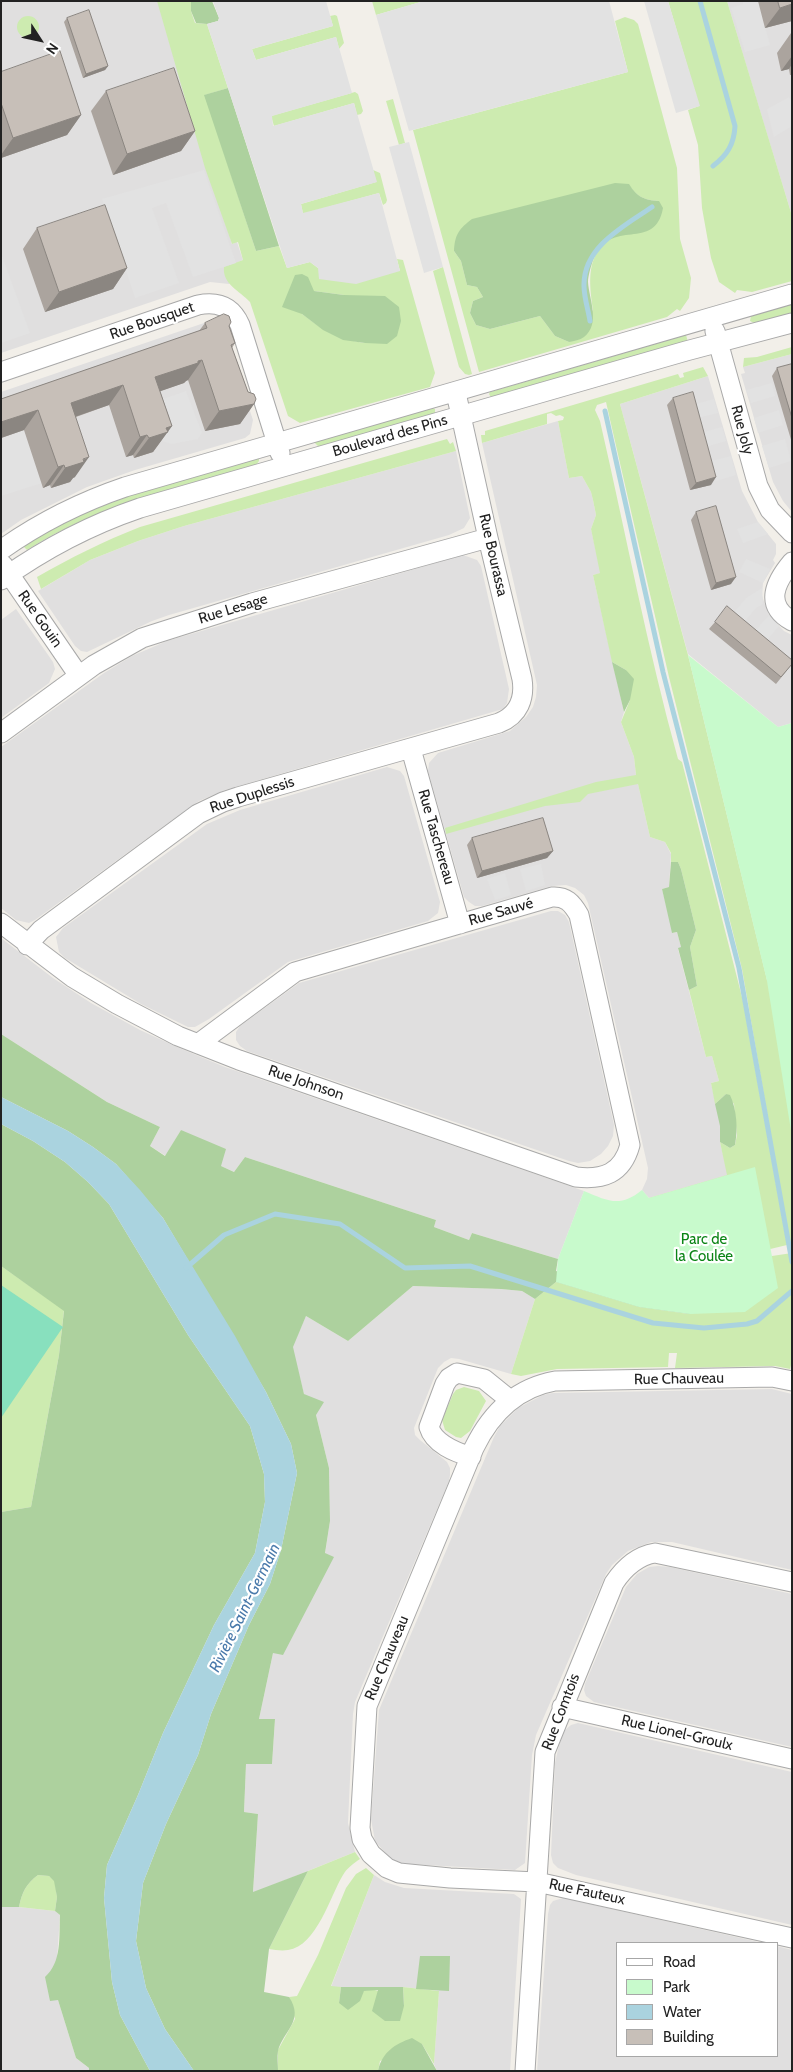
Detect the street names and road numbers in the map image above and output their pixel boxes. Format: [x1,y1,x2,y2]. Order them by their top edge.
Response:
street label: Rue Bousquet [107,298,197,344]
street label: Rue Joly [727,403,757,457]
street label: Boulevard des Pins [330,411,450,461]
street label: Rue Bourassa [475,512,511,598]
street label: Rue Gouin [14,587,66,651]
street label: Rue Lesage [196,590,270,628]
street label: Rue Duplessis [207,773,297,817]
street label: Rue Taschereau [414,787,458,887]
street label: Rue Sauvé [467,894,535,930]
street label: Rue Johnson [266,1062,346,1104]
street label: Rue Chauveau [634,1369,724,1389]
street label: Rue Chauveau [361,1613,413,1703]
street label: Rue Comtois [538,1671,584,1753]
street label: Rue Lionel-Groulx [619,1711,735,1755]
street label: Rue Fauteux [547,1875,627,1909]

